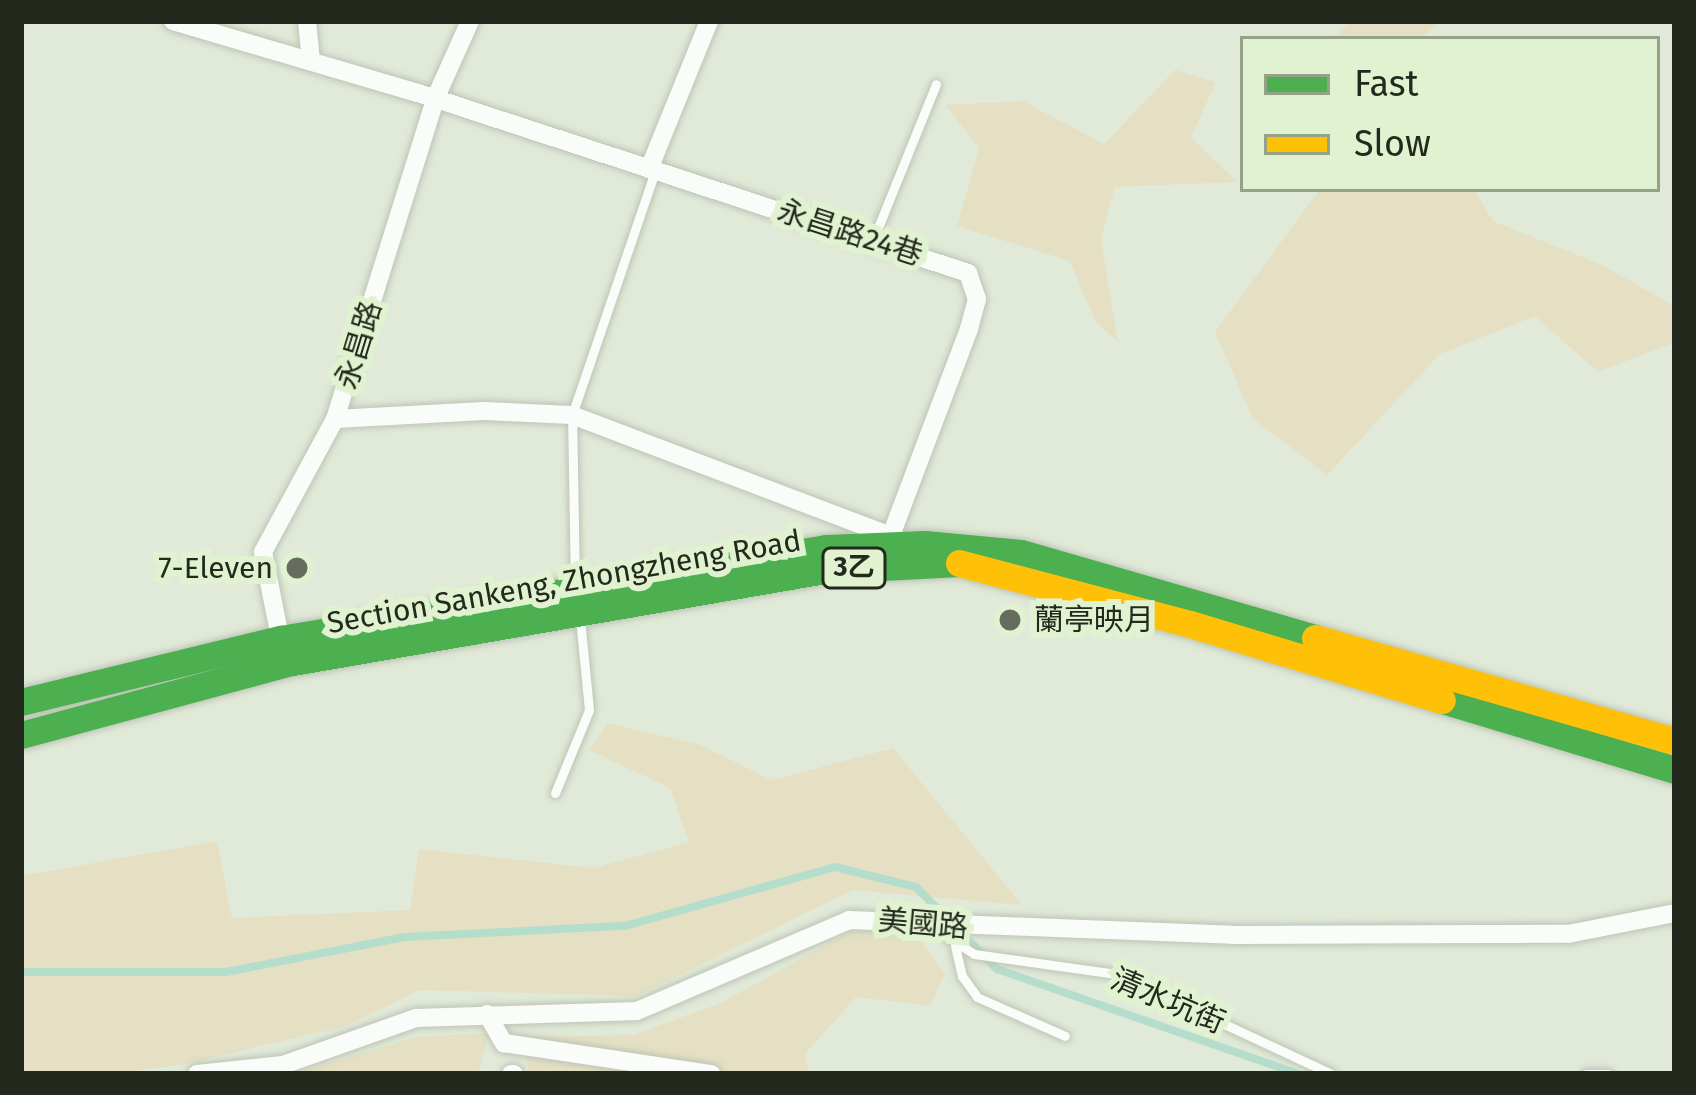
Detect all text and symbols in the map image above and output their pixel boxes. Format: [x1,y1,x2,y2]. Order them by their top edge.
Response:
legend [1240,36,1660,192]
text: Fast [1354,62,1419,106]
text: Slow [1354,122,1431,166]
street label: 永昌路24巷 [773,193,927,273]
street label: 永昌路 [329,297,389,393]
street label: Section Sankeng, Zhongzheng Road [324,523,804,641]
road number: 3乙 [821,547,887,589]
place label: 7-Eleven [158,550,273,586]
marker: 7-Eleven [284,555,310,581]
place label: 蘭亭映月 [1034,602,1154,638]
marker: 蘭亭映月 [997,607,1023,633]
street label: 美國路 [877,902,969,946]
street label: 清水坑街 [1106,961,1230,1041]

